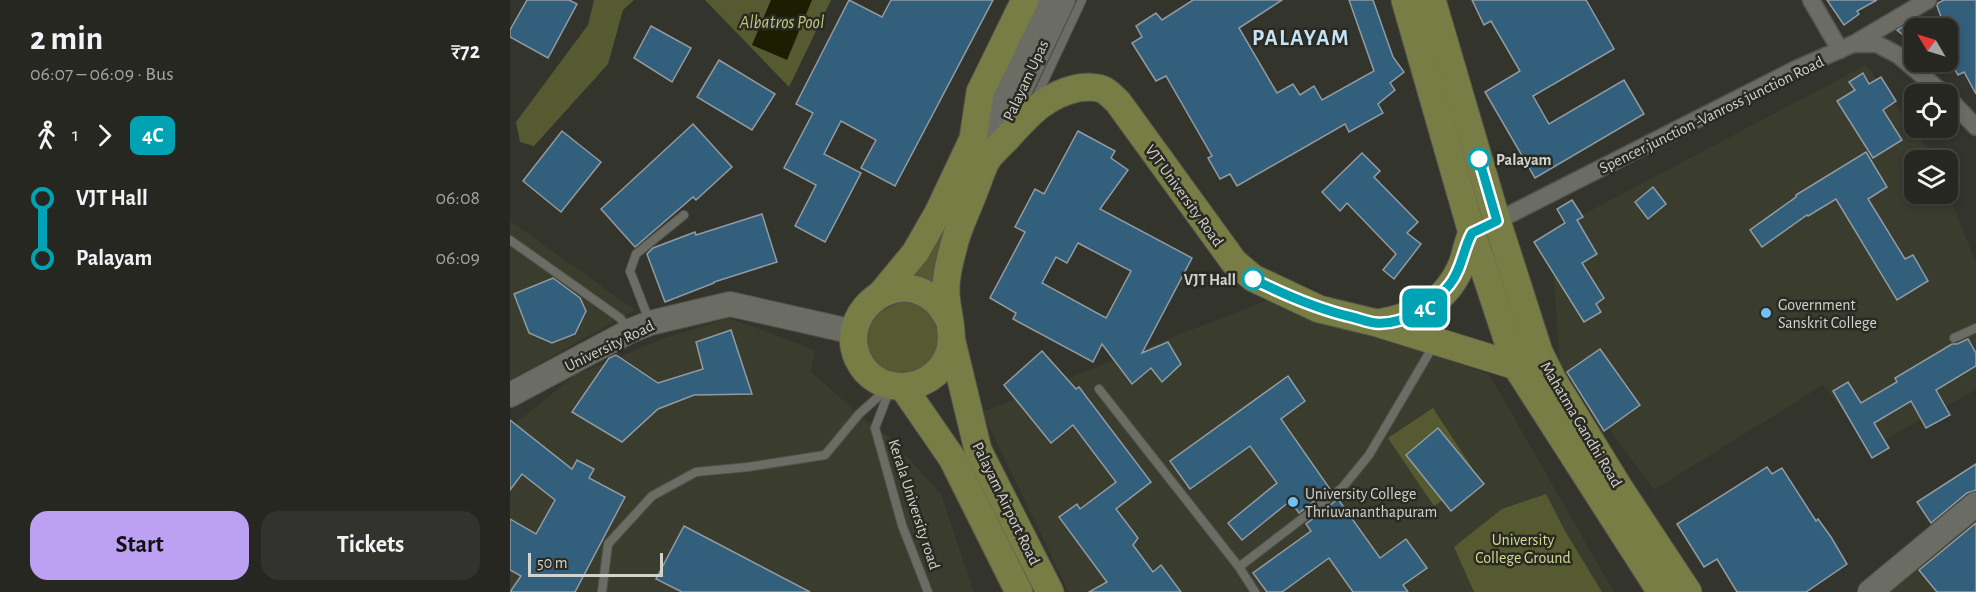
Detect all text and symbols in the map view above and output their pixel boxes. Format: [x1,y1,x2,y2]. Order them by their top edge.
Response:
water label: Albatros Pool [739,14,824,32]
north arrow [1904,18,1958,72]
map controls [1904,18,1958,204]
text: 2 min [30,23,103,56]
district label: PALAYAM [1252,27,1350,49]
street label: Palayam Upas [1000,38,1052,124]
text: ₹72 [451,40,480,62]
street label: Spencer junction -Vanross junction Road [1597,53,1827,177]
text: 06:07 – 06:09 · Bus [30,64,174,84]
button: locate [1904,84,1958,138]
icon: walk [30,119,63,152]
icon: forward [88,119,121,152]
text: 1 [72,125,79,145]
text: 4C [142,125,163,146]
street label: VJT University Road [1141,142,1226,250]
marker: Palayam [1468,148,1490,170]
button: layers [1904,150,1958,204]
place label: Palayam [1496,152,1552,169]
text: VJT Hall [76,187,148,209]
text: 06:08 [435,188,480,208]
text: Palayam [76,247,152,269]
text: 06:09 [436,248,480,268]
marker: VJT Hall [1242,268,1264,290]
place label: VJT Hall [1184,272,1236,288]
line badge: 4C [1398,288,1452,328]
place label: Government Sanskrit College [1778,297,1877,331]
text: 4C [1414,298,1436,319]
marker: Government Sanskrit College [1759,306,1773,320]
street label: University Road [562,317,657,375]
street label: Mahatma Gandhi Road [1537,359,1625,490]
street label: Kerala University road [884,437,943,572]
street label: Palayam Airport Road [969,439,1043,568]
place label: University College Thriuvananthapuram [1305,486,1437,520]
marker: University College Thriuvananthapuram [1286,495,1300,509]
button: Start [30,511,249,580]
button: Tickets [261,511,480,580]
park label: University College Ground [1475,532,1571,566]
scale bar [528,550,663,578]
text: 50 m [537,555,568,571]

